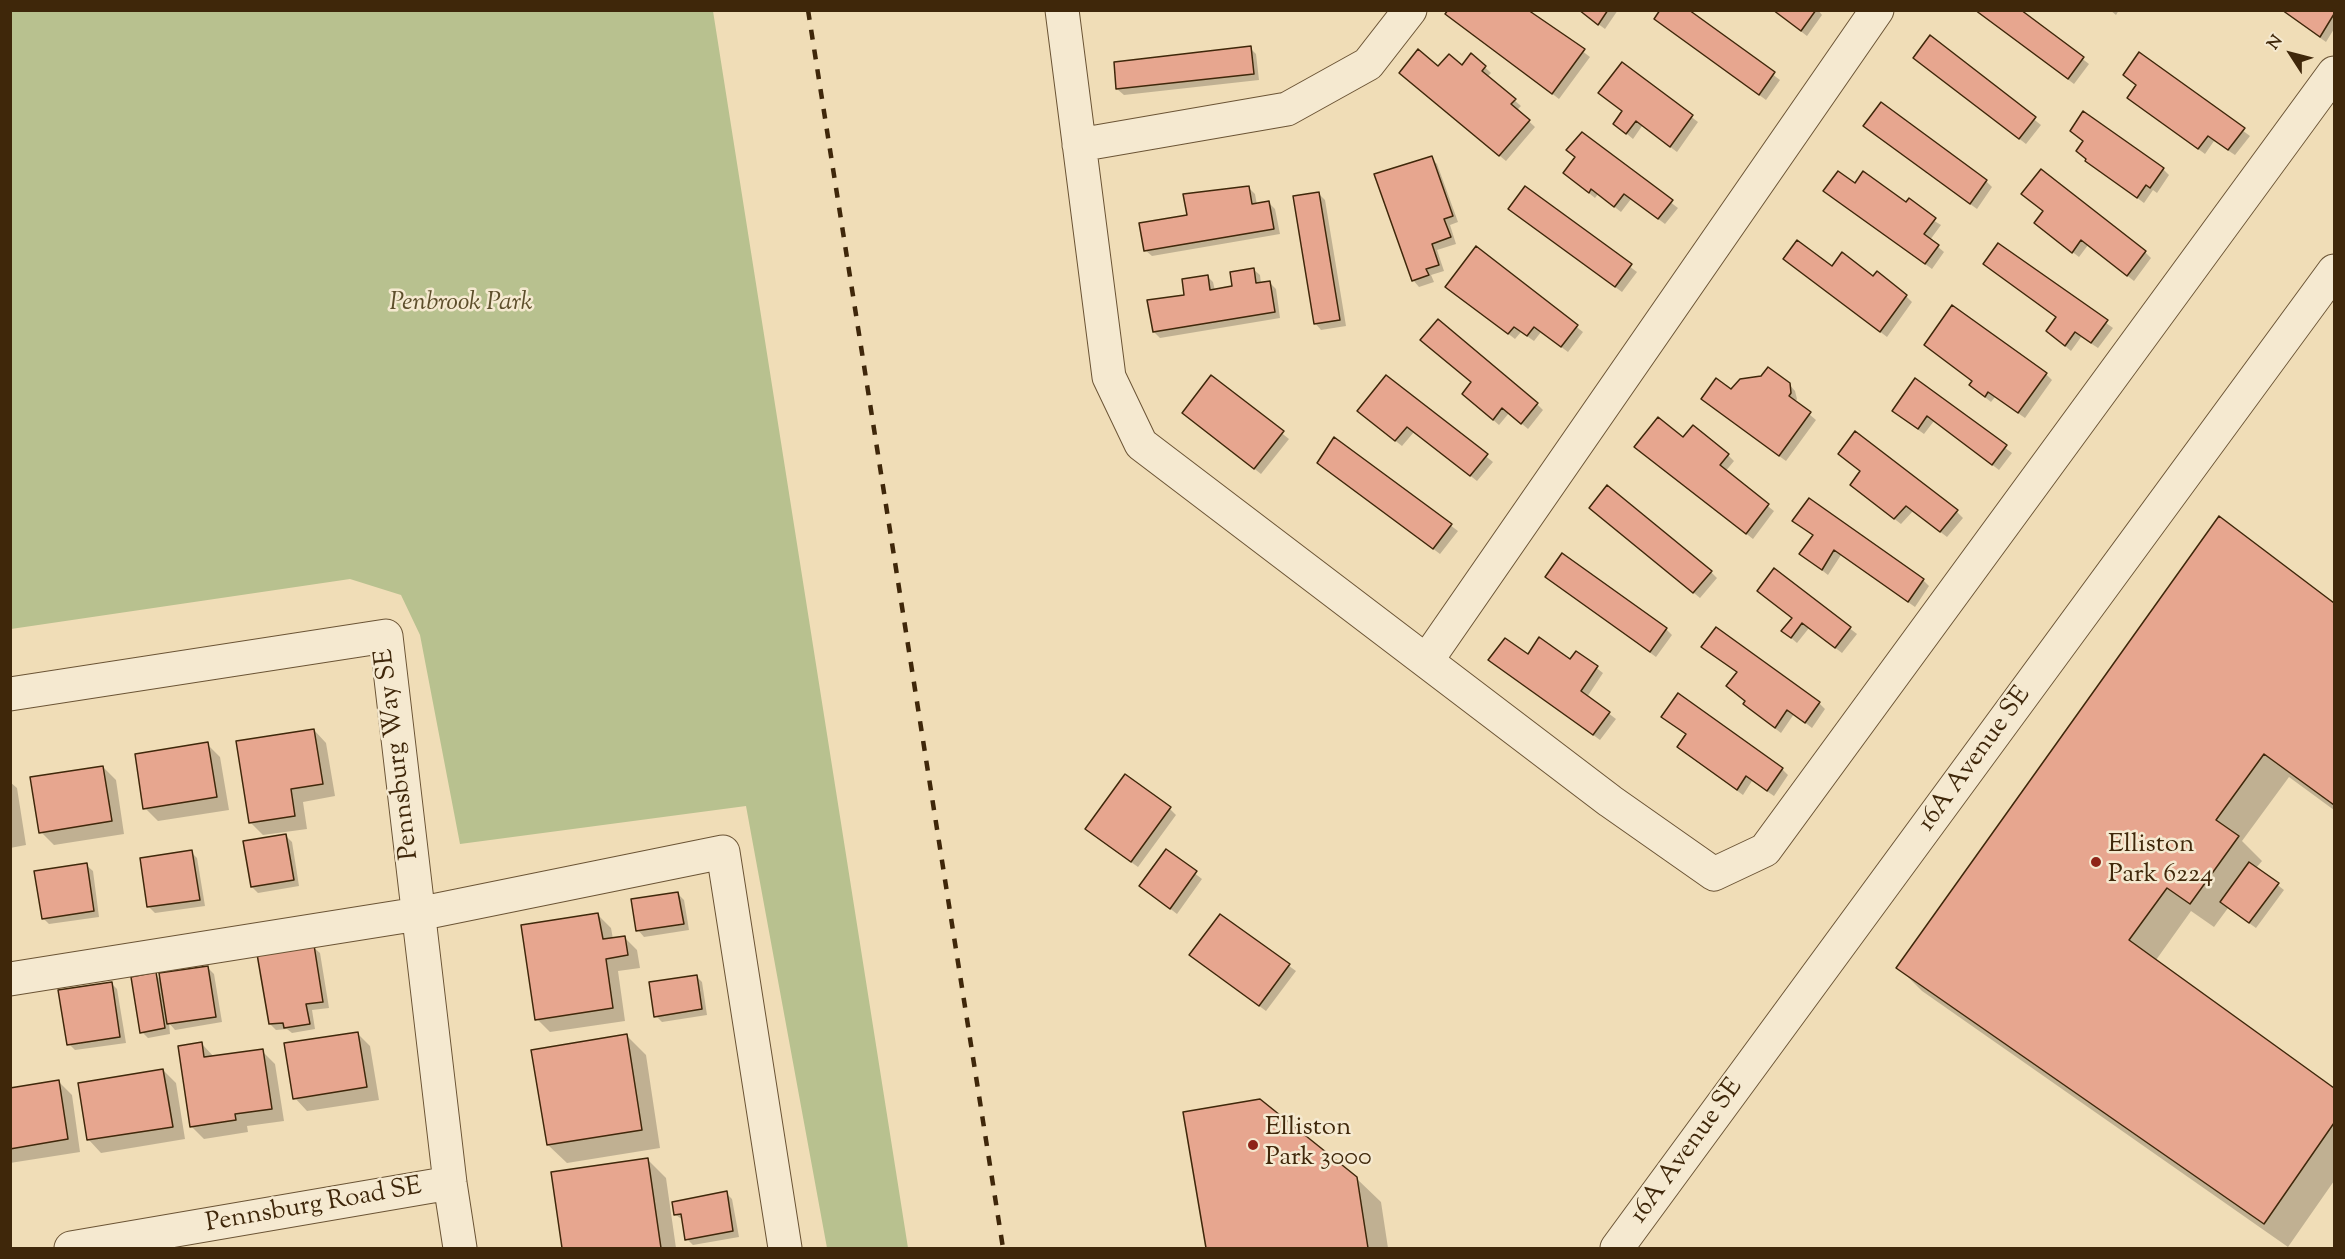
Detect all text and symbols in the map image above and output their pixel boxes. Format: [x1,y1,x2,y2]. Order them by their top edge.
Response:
north arrow [2261,24,2321,84]
text: N [2263,31,2289,55]
park label: Penbrook Park [390,289,532,321]
street label: Pennsburg Way SE [371,647,427,861]
street label: 16A Avenue SE [1913,681,2039,839]
place label: Elliston Park 6224 [2108,831,2213,892]
marker: Elliston Park 6224 [2089,855,2103,869]
street label: 16A Avenue SE [1625,1073,1751,1231]
place label: Elliston Park 3000 [1265,1114,1372,1176]
marker: Elliston Park 3000 [1246,1138,1260,1152]
street label: Pennsburg Road SE [204,1173,424,1241]

